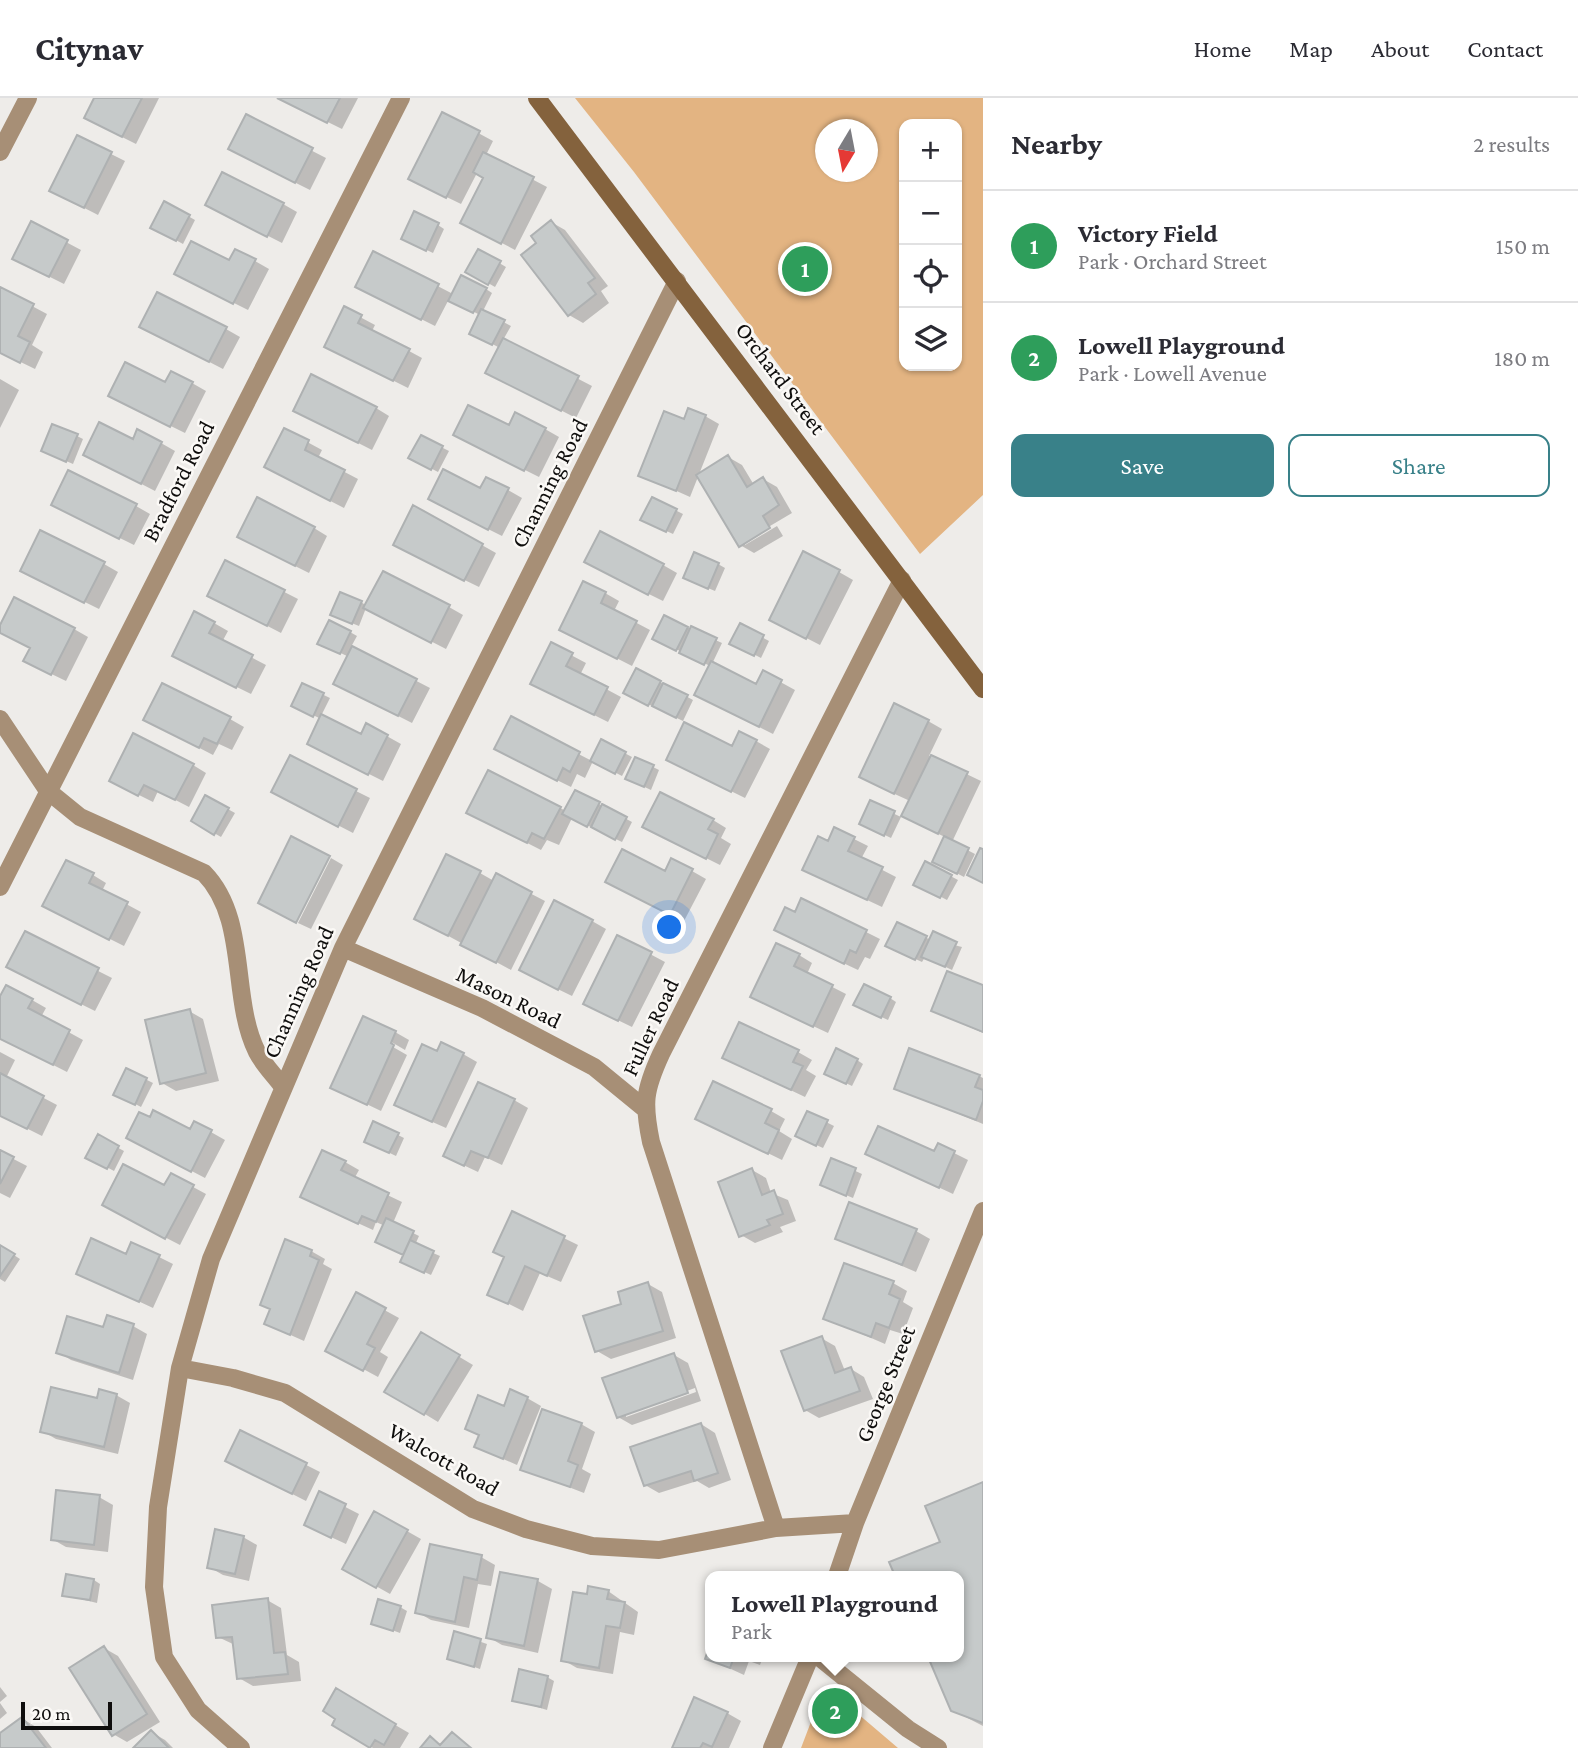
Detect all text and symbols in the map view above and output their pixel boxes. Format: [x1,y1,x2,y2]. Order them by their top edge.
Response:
text: Citynav [35,30,143,67]
text: Home [1194,35,1251,62]
text: Map [1289,35,1333,62]
text: About [1371,35,1429,62]
text: Contact [1467,35,1543,62]
north arrow [815,119,878,182]
map controls [899,119,962,371]
button: + [899,119,962,182]
text: Nearby [1011,127,1102,160]
text: 2 results [1473,131,1550,157]
button: − [899,182,962,245]
text: Victory Field [1078,219,1218,248]
text: 1 [1030,233,1038,259]
text: 150 m [1496,233,1550,259]
pin: 1 [782,243,828,295]
button: locate [899,245,962,308]
text: Park · Orchard Street [1078,248,1267,274]
button: layers [899,308,962,371]
street label: Orchard Street [730,317,832,439]
text: Lowell Playground [1078,331,1285,360]
text: 2 [1028,345,1040,371]
text: 180 m [1494,345,1550,371]
text: Park · Lowell Avenue [1078,360,1267,386]
street label: Channing Road [505,414,593,552]
street label: Bradford Road [136,416,220,546]
button: Save [1011,434,1274,497]
button: Share [1288,434,1550,497]
your location [652,910,686,944]
street label: Channing Road [257,922,339,1062]
street label: Mason Road [452,960,566,1034]
street label: Fuller Road [616,974,684,1080]
street label: George Street [850,1322,920,1446]
street label: Walcott Road [384,1417,504,1501]
popup [705,1571,964,1662]
text: Lowell Playground [731,1589,938,1618]
text: Park [731,1618,772,1644]
pin: 2 [812,1685,858,1737]
scale bar [21,1699,112,1731]
text: 20 m [32,1703,71,1724]

